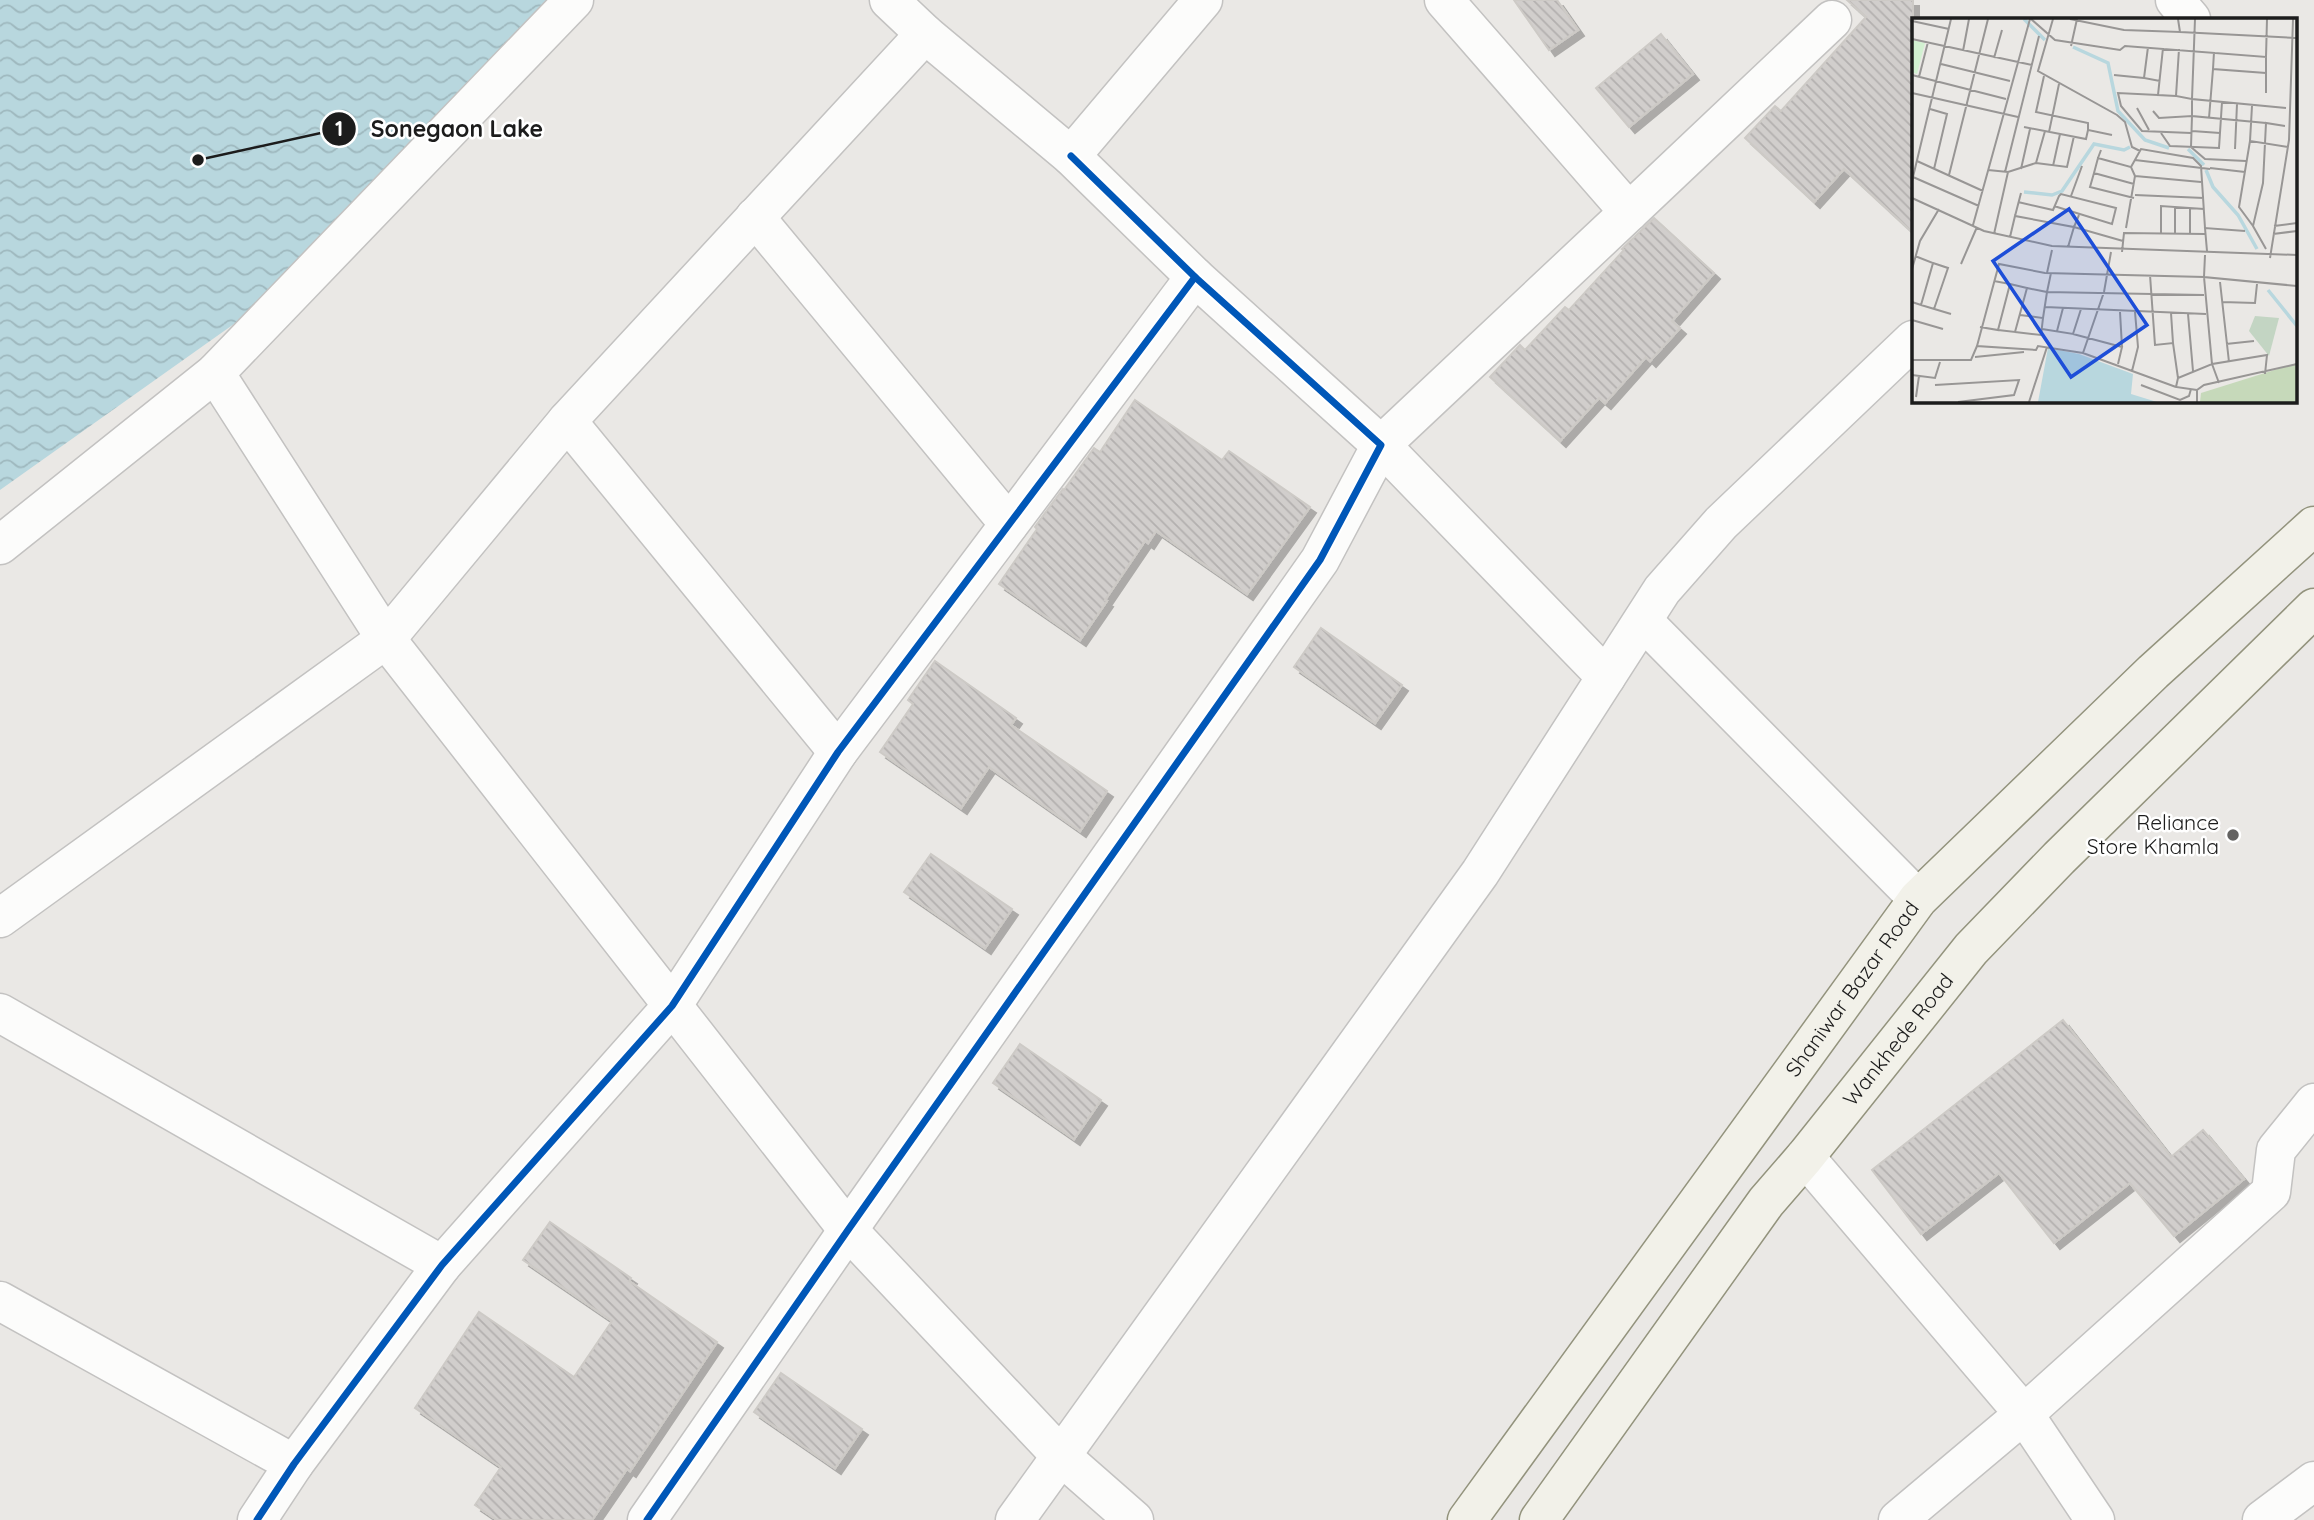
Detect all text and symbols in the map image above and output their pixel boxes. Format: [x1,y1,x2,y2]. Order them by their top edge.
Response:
inset map [1912,18,2296,402]
callout: Sonegaon Lake [322,107,557,151]
text: Sonegaon Lake [371,114,543,143]
text: 1 [335,115,343,141]
place label: Reliance Store Khamla [2087,809,2219,859]
marker: Reliance Store Khamla [2225,827,2241,843]
street label: Shaniwar Bazar Road [1779,896,1924,1082]
street label: Wankhede Road [1837,968,1958,1111]

